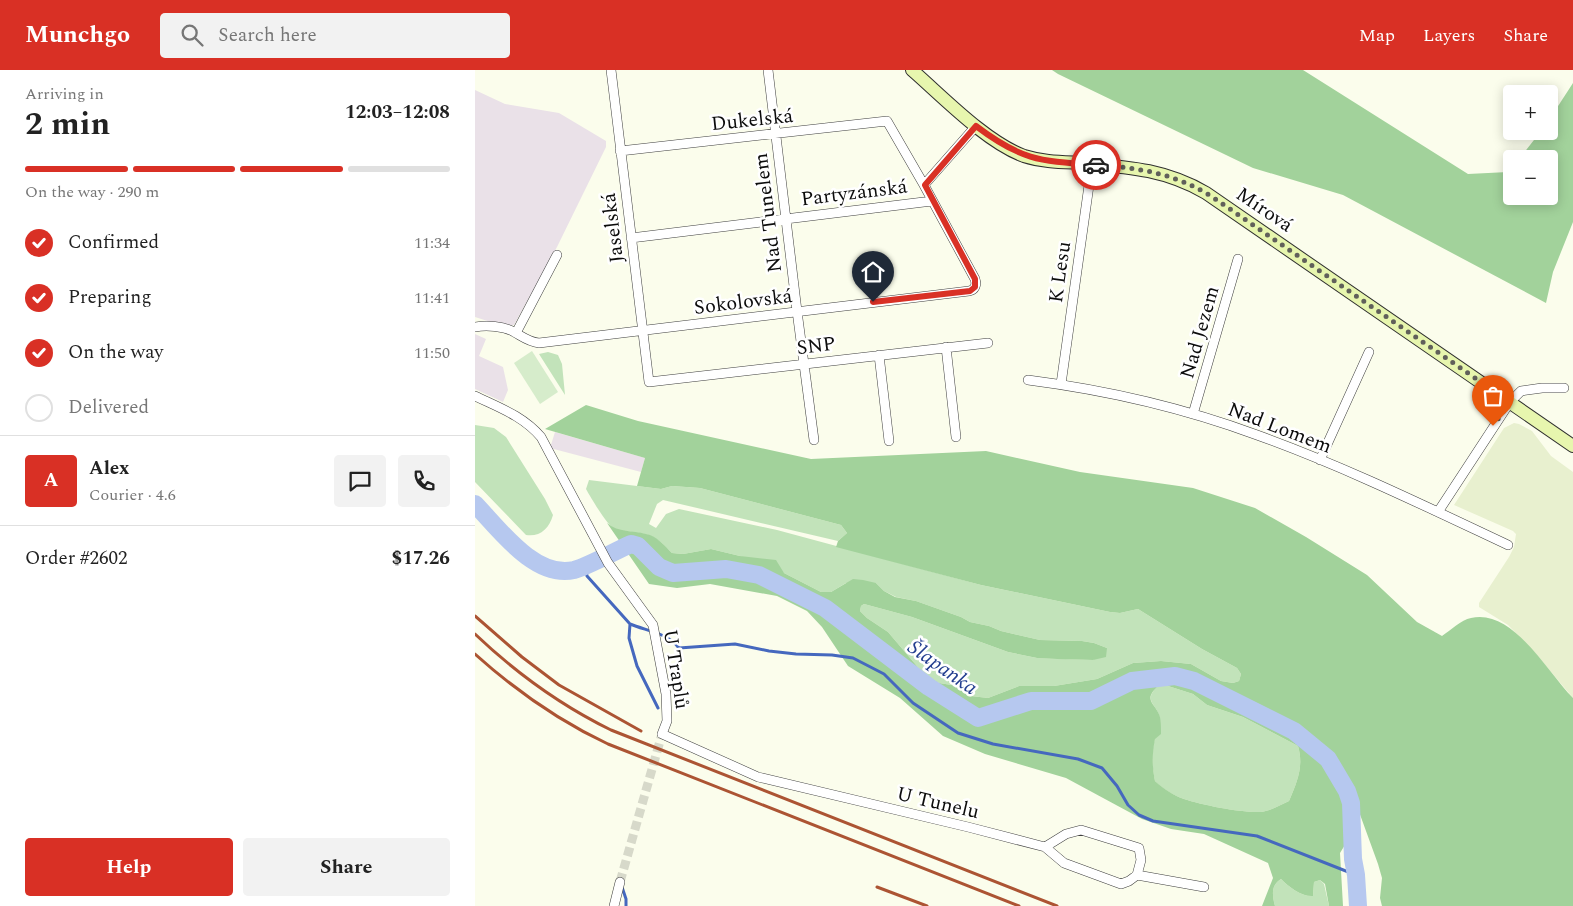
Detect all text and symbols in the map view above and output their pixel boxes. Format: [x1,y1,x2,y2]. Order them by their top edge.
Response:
search box [160,13,510,58]
text: Munchgo [25,17,130,53]
icon: search [178,21,206,49]
text: Search here [218,21,317,50]
text: Map [1359,22,1395,49]
text: Layers [1423,22,1475,49]
text: Share [1503,22,1548,49]
text: Arriving in [25,82,104,106]
map controls [1503,85,1558,205]
button: + [1503,85,1558,140]
text: 12:03–12:08 [345,98,450,127]
text: 2 min [25,100,110,149]
street label: Dukelská [710,101,795,139]
courier [1071,140,1121,190]
button: − [1503,150,1558,205]
street label: Nad Tunelem [746,151,790,274]
icon: car [1082,151,1110,179]
street label: Partyzánská [799,172,909,214]
text: On the way · 290 m [25,180,159,204]
street label: Mírová [1230,180,1299,240]
street label: Jaselská [594,191,632,265]
text: Confirmed [68,228,159,257]
icon: check [25,229,53,257]
text: 11:34 [414,231,450,255]
street label: K Lesu [1041,240,1079,305]
pin [852,251,894,302]
icon: home [859,258,887,286]
street label: Sokolovská [692,281,794,323]
street label: Nad Jezem [1172,282,1227,382]
text: Preparing [68,283,152,312]
icon: check [25,284,53,312]
text: 11:41 [414,286,450,310]
street label: SNP [795,329,837,363]
text: On the way [68,338,164,367]
icon: check [25,339,53,367]
text: 11:50 [414,341,450,365]
pin [1472,375,1514,426]
icon: bag [1479,382,1507,410]
text: Delivered [68,393,149,422]
street label: Nad Lomem [1223,394,1336,462]
text: Alex [89,454,130,483]
button: chat [334,455,386,507]
button: phone [398,455,450,507]
text: A [44,466,58,495]
text: Courier · 4.6 [89,483,176,507]
text: Order #2602 [25,544,128,573]
text: $17.26 [392,544,450,573]
street label: U Traplů [655,627,697,711]
water label: Šlapanka [901,632,984,704]
street label: U Tunelu [893,779,982,827]
button: Help [25,838,233,896]
button: Share [243,838,450,896]

